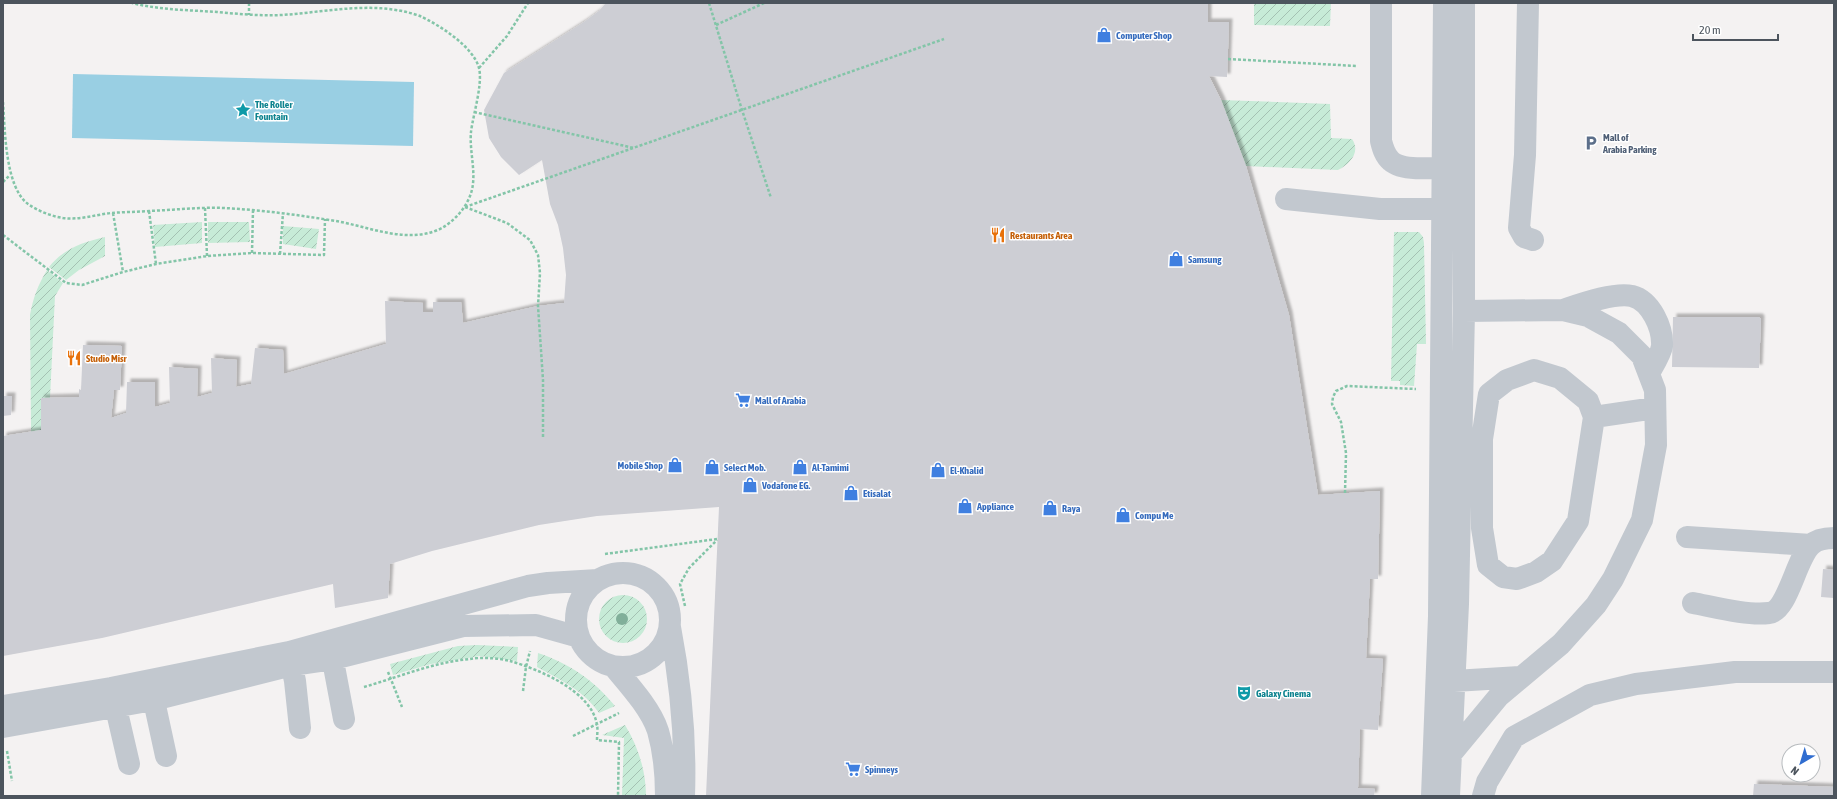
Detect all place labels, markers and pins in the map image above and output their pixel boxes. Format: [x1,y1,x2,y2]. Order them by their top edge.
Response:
shop icon: Computer Shop [1095,26,1113,44]
place label: Computer Shop [1116,30,1172,41]
place label: The Roller Fountain [255,99,293,122]
place icon: The Roller Fountain [234,101,252,119]
place label: Mall of Arabia Parking [1602,132,1657,155]
parking icon: Mall of Arabia Parking [1582,134,1600,152]
restaurant icon: Restaurants Area [989,226,1007,244]
place label: Restaurants Area [1010,230,1073,241]
shop icon: Samsung [1167,250,1185,268]
place label: Samsung [1188,254,1222,265]
restaurant icon: Studio Misr [65,349,83,367]
place label: Studio Misr [86,353,128,364]
supermarket icon: Mall of Arabia [734,391,752,409]
place label: Mall of Arabia [755,395,806,406]
shop icon: Mobile Shop [666,456,684,474]
shop icon: Select Mob. [703,458,721,476]
shop icon: Al-Tamimi [791,458,809,476]
place label: Mobile Shop [618,460,663,471]
shop icon: El-Khalid [929,461,947,479]
place label: Select Mob. [724,462,766,473]
place label: Al-Tamimi [811,462,849,473]
place label: El-Khalid [950,465,984,476]
shop icon: Vodafone EG. [741,476,759,494]
place label: Vodafone EG. [761,480,810,491]
shop icon: Etisalat [842,484,860,502]
place label: Etisalat [863,488,891,499]
shop icon: Appliance [956,497,974,515]
shop icon: Raya [1041,499,1059,517]
place label: Appliance [976,501,1015,512]
place label: Raya [1062,503,1081,514]
shop icon: Compu Me [1114,506,1132,524]
place label: Compu Me [1135,510,1174,521]
theatre icon: Galaxy Cinema [1235,684,1253,702]
place label: Galaxy Cinema [1256,688,1311,699]
supermarket icon: Spinneys [844,760,862,778]
place label: Spinneys [865,764,898,775]

